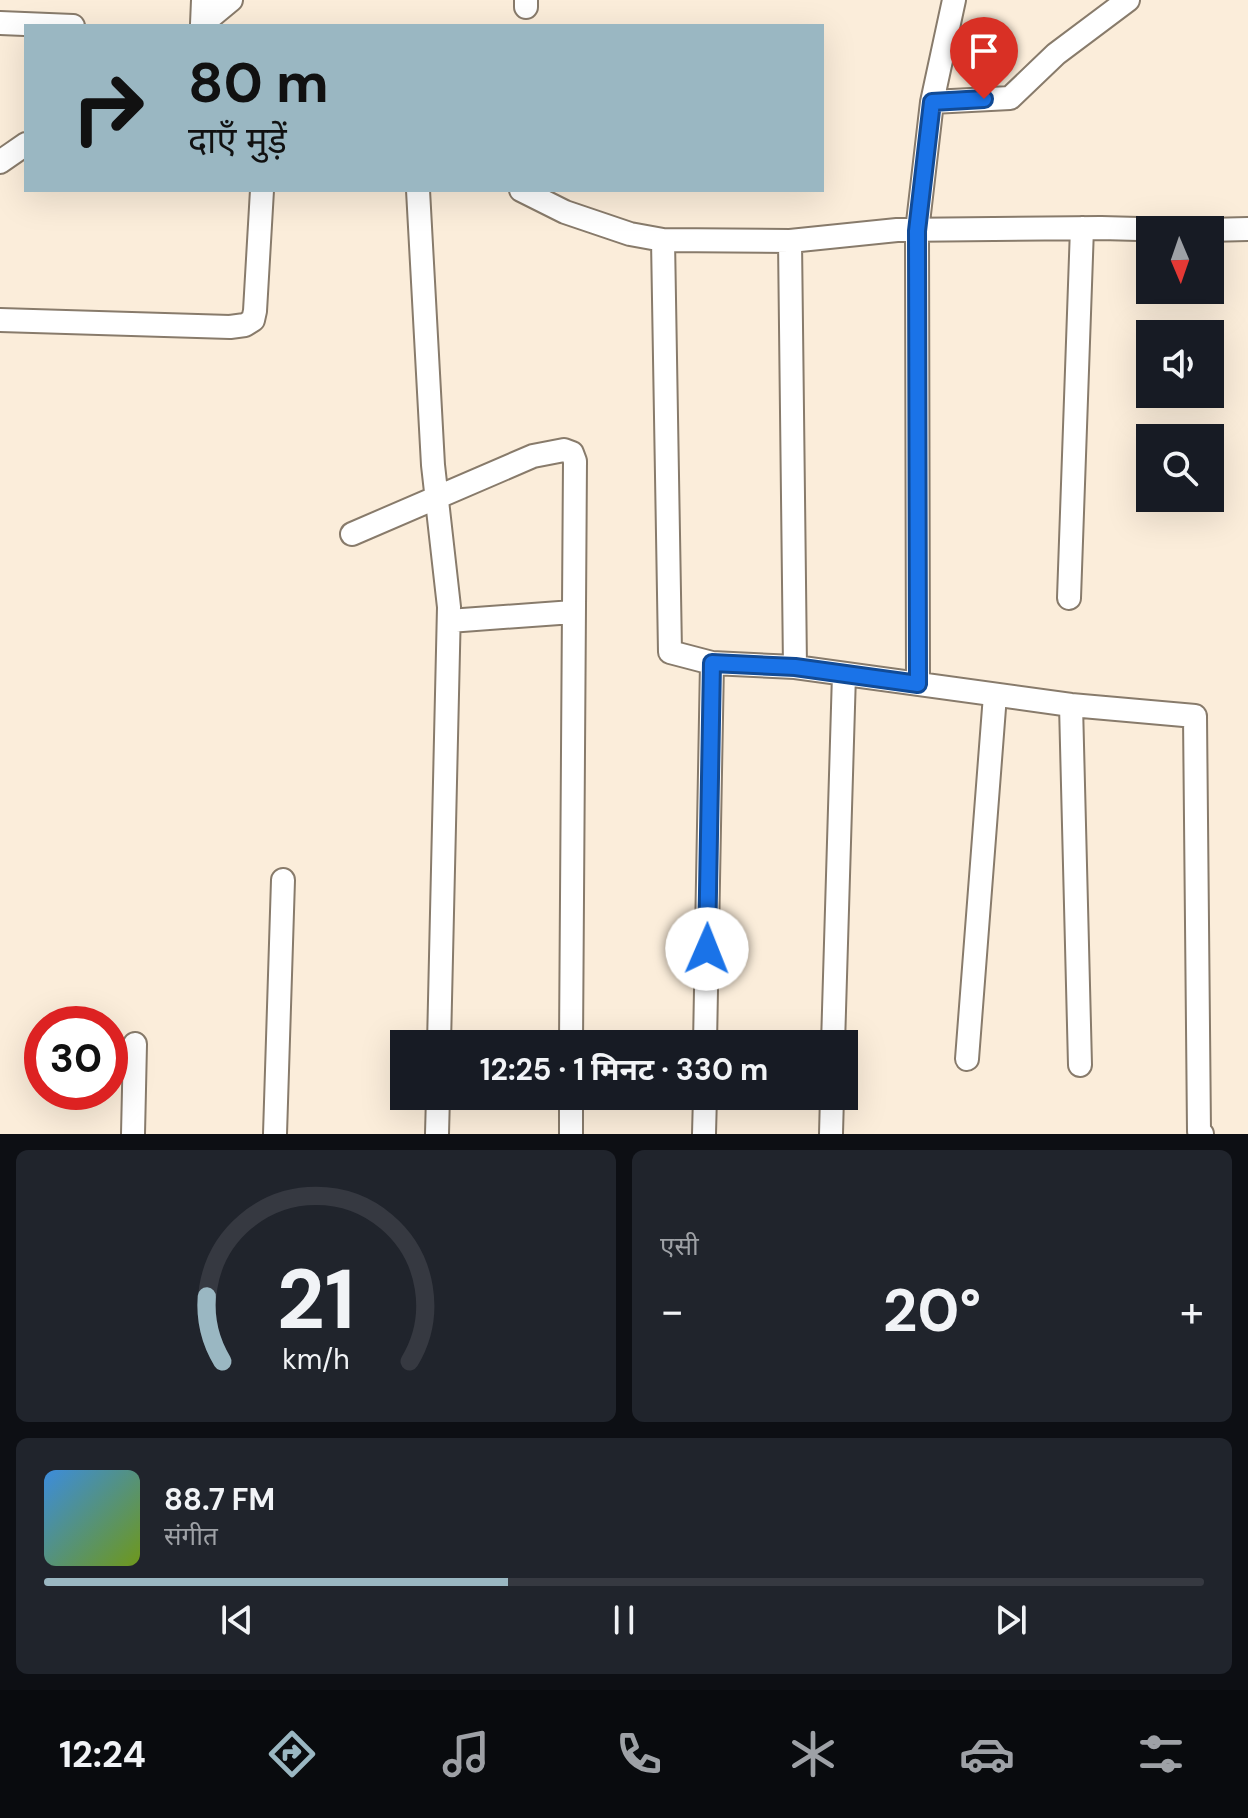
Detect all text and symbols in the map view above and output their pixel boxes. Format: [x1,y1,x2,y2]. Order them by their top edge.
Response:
pin [950,17,1018,99]
icon: arrive [962,29,1006,73]
text: 80 m [188,46,329,119]
icon: right [56,56,160,160]
text: दाएँ मुड़ें [188,117,287,164]
north arrow [1136,216,1224,304]
map controls [1136,216,1224,512]
button: sound [1136,320,1224,408]
button: search [1136,424,1224,512]
position arrow [665,907,749,991]
speed limit sign: 30 [24,1006,128,1110]
text: 12:25 · 1 मिनट · 330 m [480,1050,768,1089]
text: एसी [660,1229,699,1263]
text: 21 [277,1245,355,1354]
text: 20° [883,1271,981,1350]
text: − [660,1282,684,1340]
text: + [1180,1282,1204,1340]
text: km/h [282,1341,350,1378]
text: 88.7 FM [164,1480,275,1519]
text: संगीत [164,1519,218,1553]
icon: previous [215,1598,259,1642]
icon: pause [602,1598,646,1642]
icon: next [989,1598,1033,1642]
icon: directions [264,1726,320,1782]
icon: music [438,1726,494,1782]
icon: phone [611,1726,667,1782]
icon: climate [785,1726,841,1782]
icon: car [959,1726,1015,1782]
icon: filters [1133,1726,1189,1782]
text: 12:24 [59,1731,146,1778]

